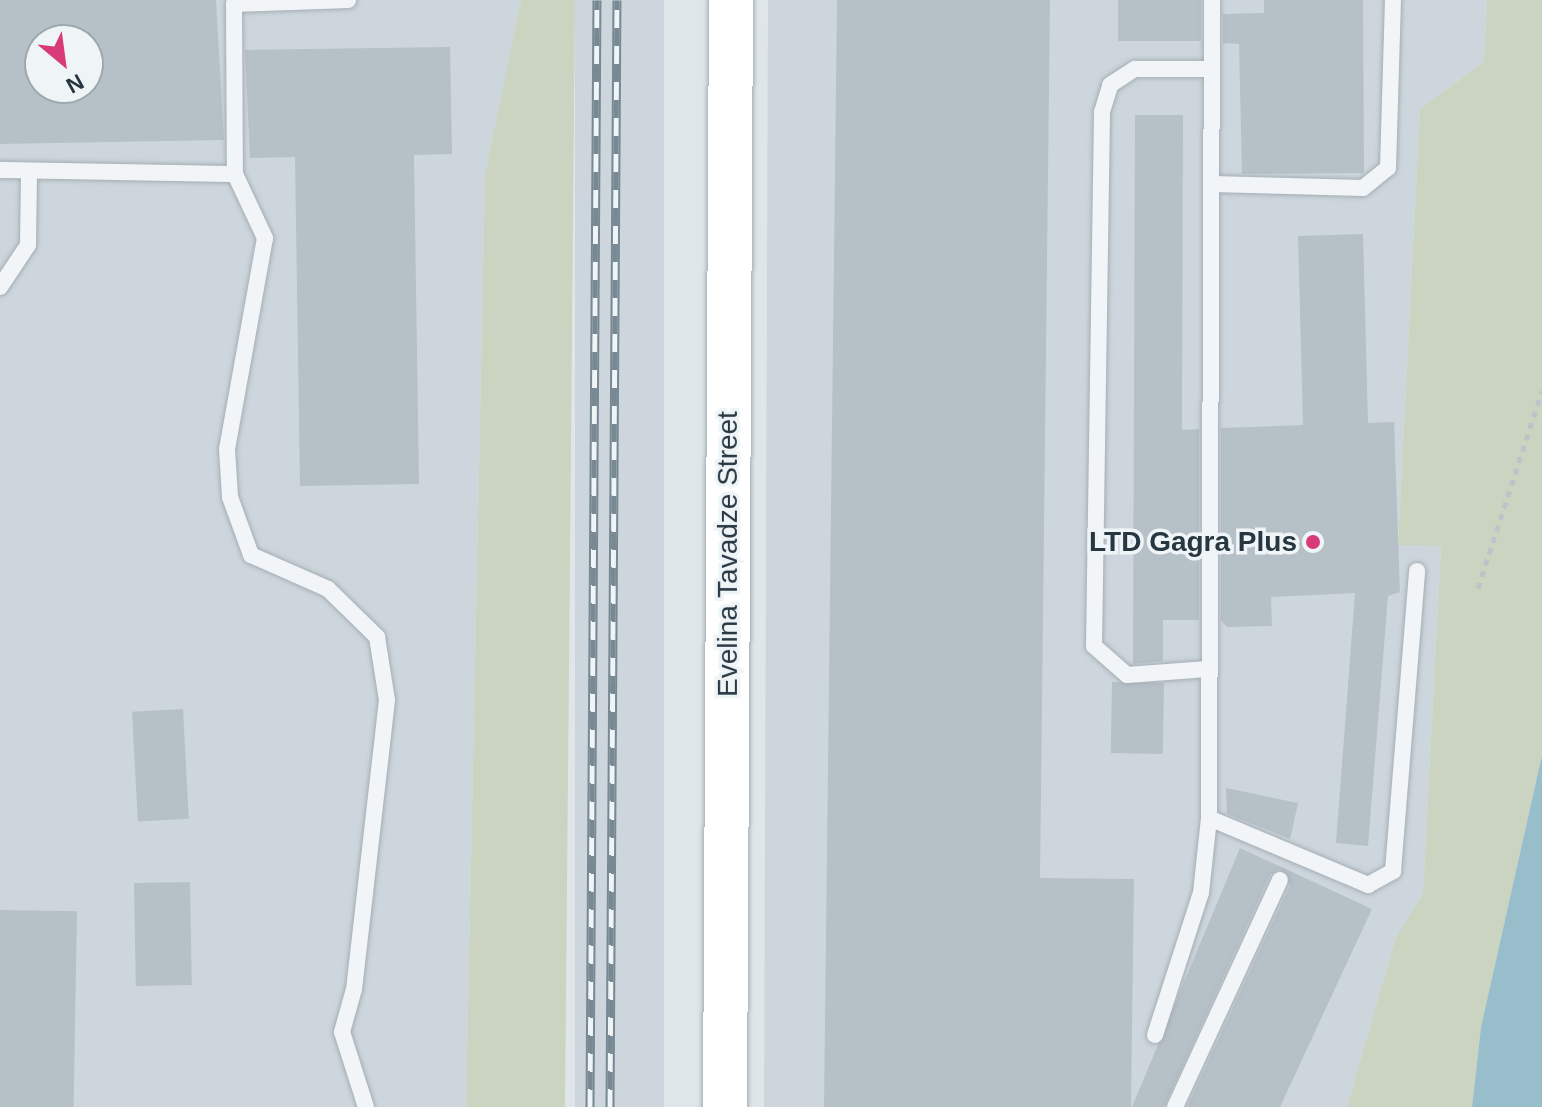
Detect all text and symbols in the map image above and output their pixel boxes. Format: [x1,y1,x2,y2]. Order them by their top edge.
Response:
north arrow [24,24,104,104]
text: N [62,69,88,98]
street label: Evelina Tavadze Street [711,411,745,697]
place label: LTD Gagra Plus [1089,525,1297,559]
marker: LTD Gagra Plus [1304,533,1322,551]

